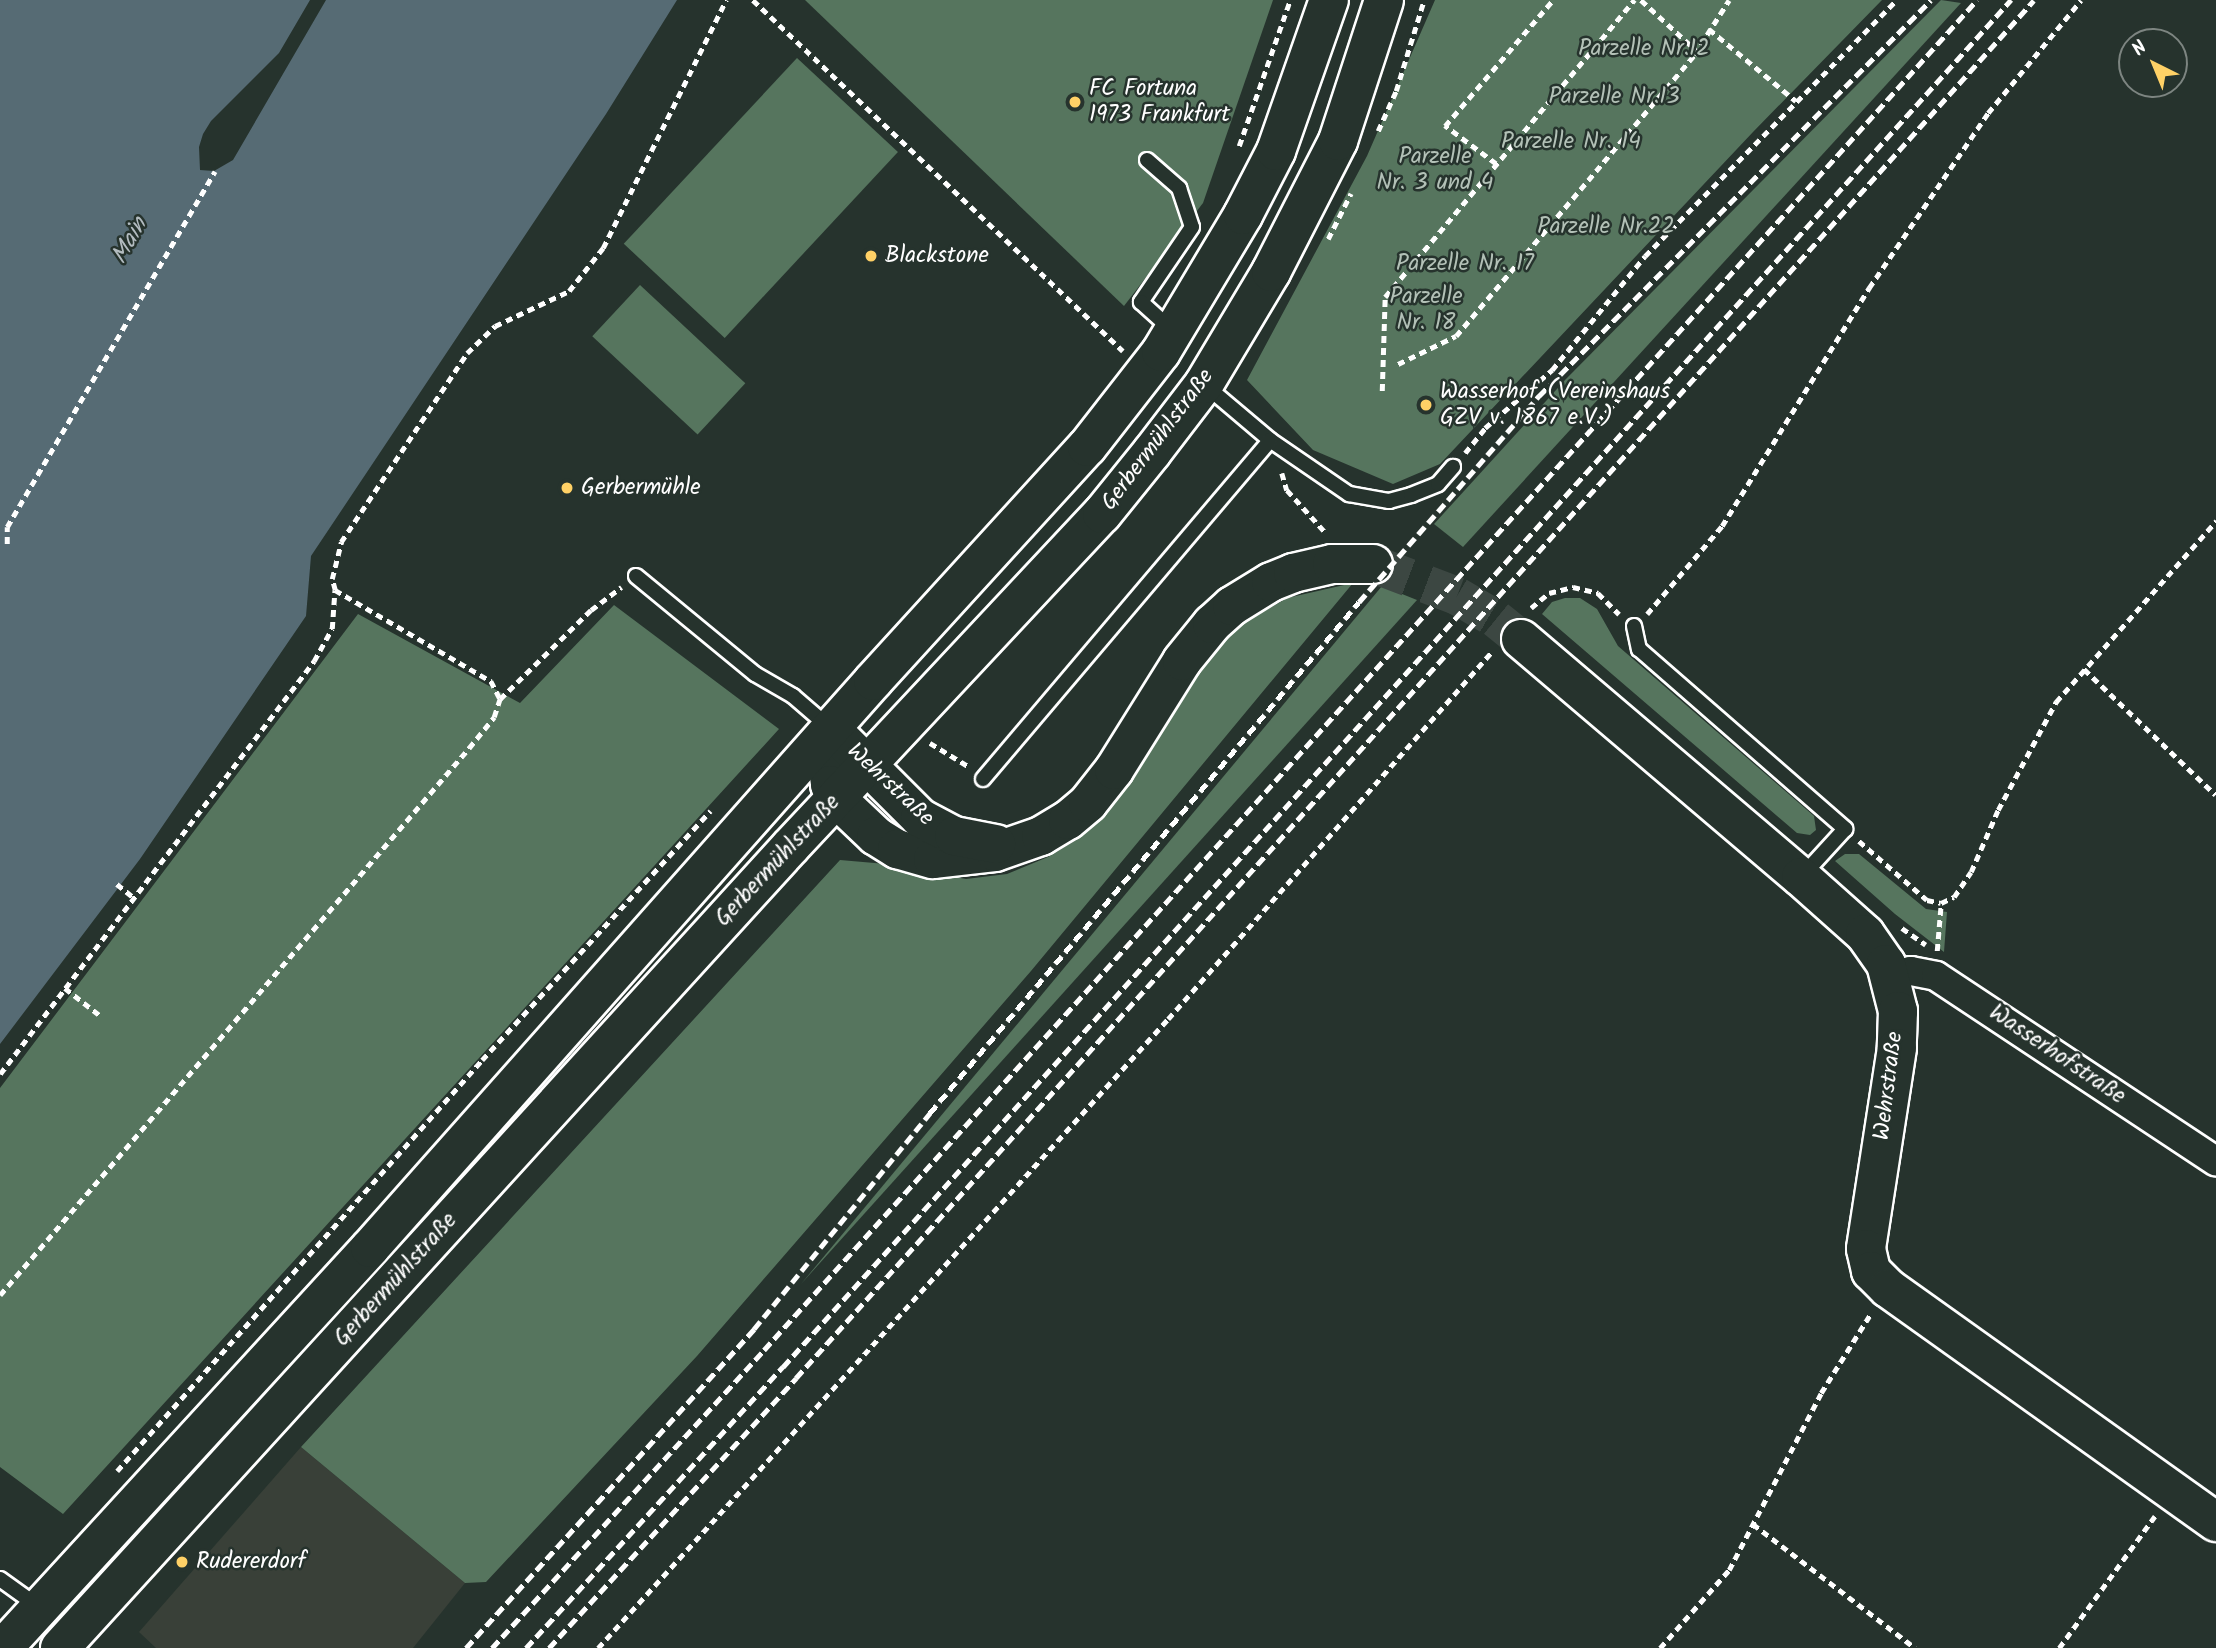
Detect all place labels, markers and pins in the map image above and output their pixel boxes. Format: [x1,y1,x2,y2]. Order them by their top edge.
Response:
place label: FC Fortuna 1973 Frankfurt [1089,75,1230,129]
marker: FC Fortuna 1973 Frankfurt [1067,94,1083,110]
place label: Blackstone [885,242,989,270]
marker: Blackstone [863,248,879,264]
place label: Wasserhof (Vereinshaus GZV v. 1867 e.V.) [1440,378,1670,432]
marker: Wasserhof (Vereinshaus GZV v. 1867 e.V.) [1418,397,1434,413]
place label: Gerbermühle [581,474,701,502]
marker: Gerbermühle [559,480,575,496]
place label: Rudererdorf [196,1548,306,1576]
marker: Rudererdorf [174,1554,190,1570]

